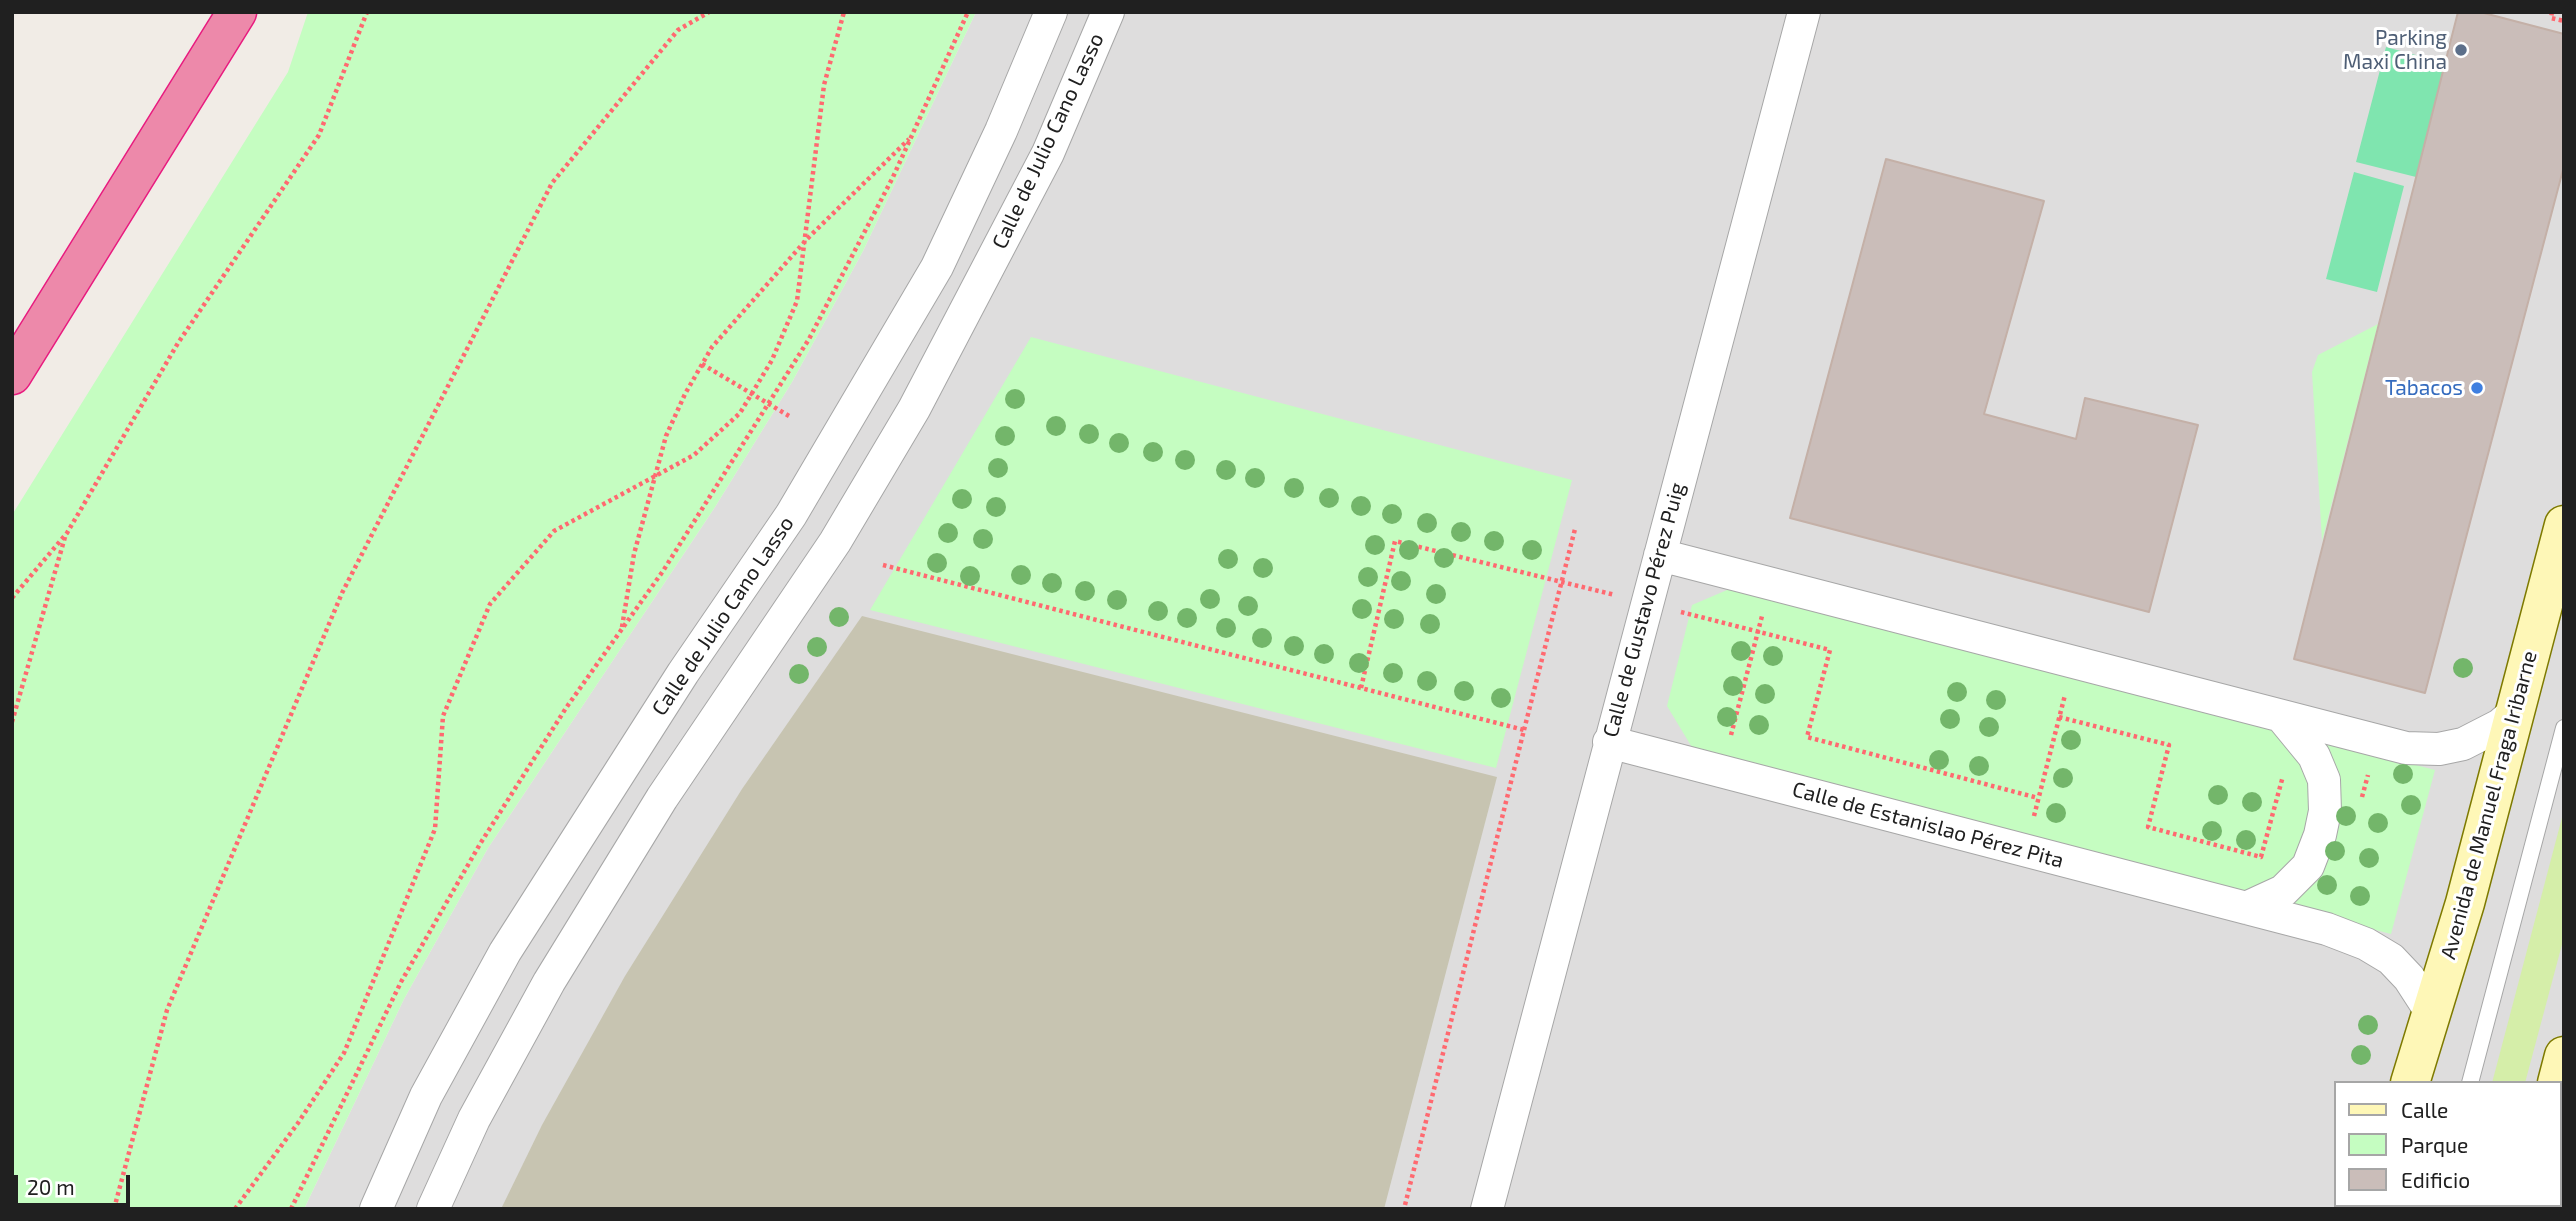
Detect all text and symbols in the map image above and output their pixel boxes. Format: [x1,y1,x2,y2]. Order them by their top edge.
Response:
place label: Parking Maxi China [2343,25,2447,75]
street label: Calle de Julio Cano Lasso [987,29,1109,253]
marker: Parking Maxi China [2453,42,2469,58]
place label: Tabacos [2385,375,2463,401]
marker: Tabacos [2469,380,2485,396]
street label: Calle de Gustavo Pérez Puig [1598,480,1690,740]
street label: Calle de Julio Cano Lasso [647,512,799,720]
street label: Avenida de Manuel Fraga Iribarne [2436,648,2542,962]
street label: Calle de Estanislao Pérez Pita [1790,777,2066,873]
legend [2334,1081,2562,1207]
text: Calle [2401,1097,2448,1122]
text: Parque [2401,1132,2468,1157]
scale bar [18,1162,133,1206]
text: Edificio [2401,1167,2470,1192]
text: 20 m [27,1174,75,1199]

